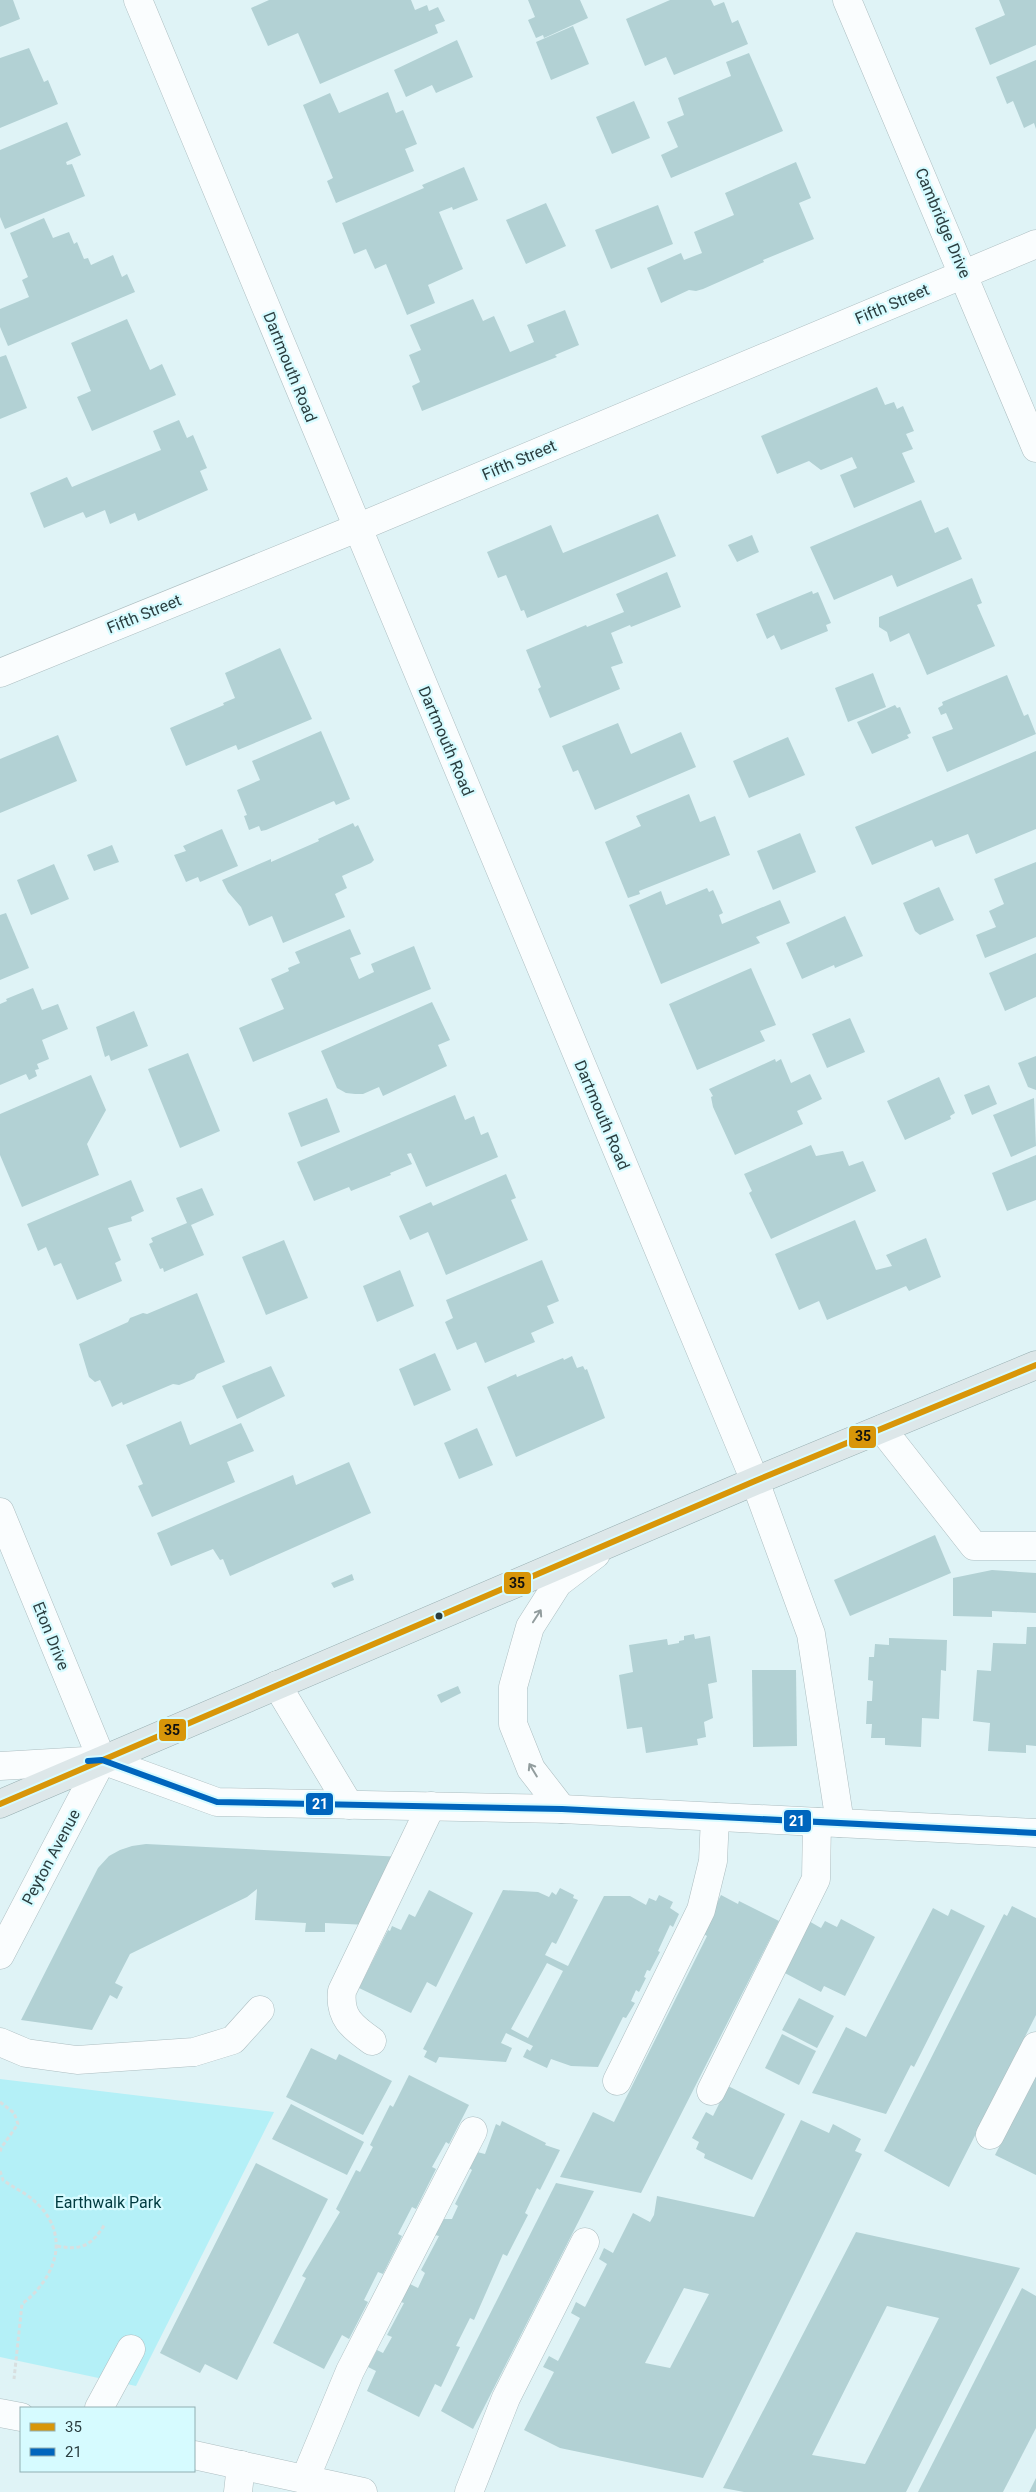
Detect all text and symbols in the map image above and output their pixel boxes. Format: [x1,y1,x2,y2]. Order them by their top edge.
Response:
street label: Cambridge Drive [911,165,975,281]
street label: Fifth Street [852,280,932,328]
street label: Dartmouth Road [259,309,321,425]
street label: Fifth Street [479,436,559,484]
street label: Fifth Street [104,590,184,638]
street label: Dartmouth Road [414,683,478,799]
street label: Dartmouth Road [570,1057,634,1173]
line badge: 35 [848,1425,877,1449]
text: 35 [855,1428,871,1444]
line badge: 35 [503,1571,532,1595]
text: 35 [509,1575,525,1591]
street label: Eton Drive [29,1599,73,1673]
one-way arrow [532,1609,542,1623]
unlabelled marker [434,1611,444,1621]
line badge: 35 [158,1718,187,1742]
text: 35 [164,1722,180,1738]
one-way arrow [527,1763,537,1777]
line badge: 21 [305,1792,334,1816]
text: 21 [312,1796,328,1812]
street label: Peyton Avenue [18,1806,84,1908]
line badge: 21 [783,1809,812,1833]
text: 21 [789,1813,805,1829]
park label: Earthwalk Park [55,2193,162,2212]
legend [20,2407,195,2472]
text: 35 [65,2418,82,2436]
text: 21 [65,2443,82,2461]

